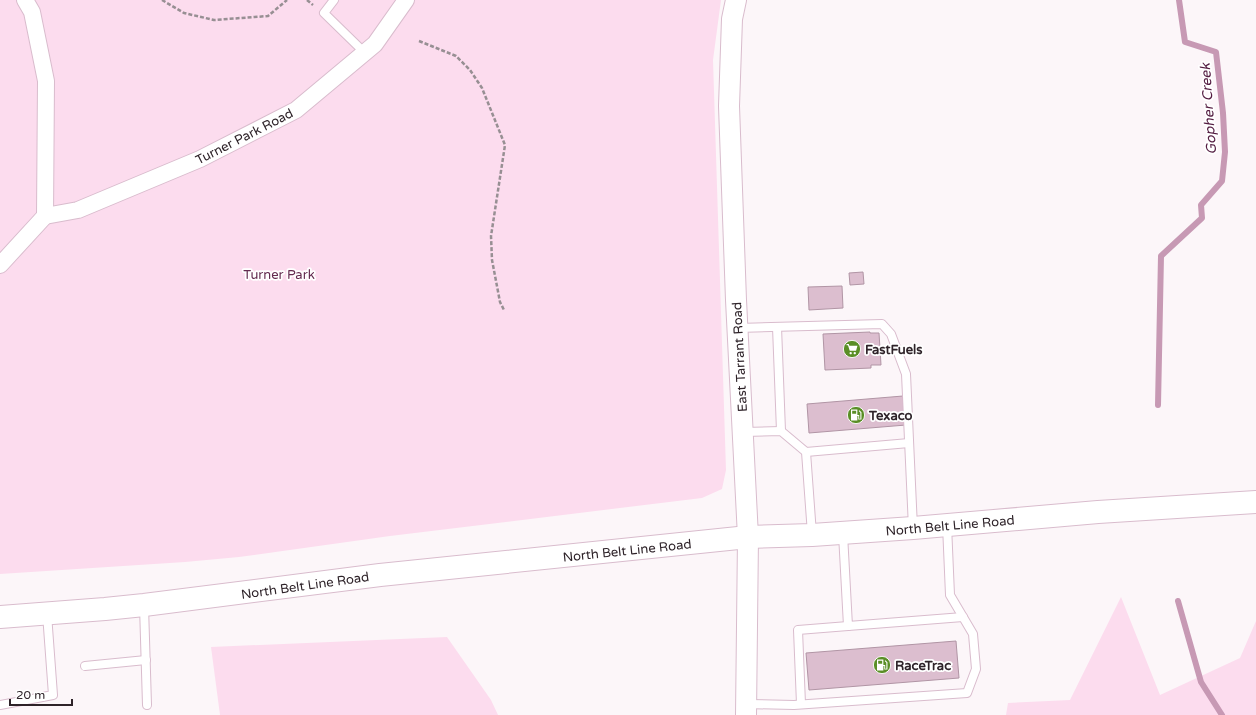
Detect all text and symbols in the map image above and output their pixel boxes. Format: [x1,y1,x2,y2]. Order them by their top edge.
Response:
water label: Gopher Creek [1197,61,1220,155]
street label: Turner Park Road [193,105,296,168]
park label: Turner Park [243,267,315,283]
street label: East Tarrant Road [729,301,751,412]
supermarket icon: FastFuels [842,339,862,359]
place label: FastFuels [865,342,923,358]
fuel station icon: Texaco [846,405,866,425]
place label: Texaco [868,408,913,424]
street label: North Belt Line Road [885,512,1015,540]
street label: North Belt Line Road [562,536,692,566]
street label: North Belt Line Road [240,569,370,603]
fuel station icon: RaceTrac [872,655,892,675]
place label: RaceTrac [895,658,951,674]
scale bar [10,681,72,707]
text: 20 m [16,688,45,702]

